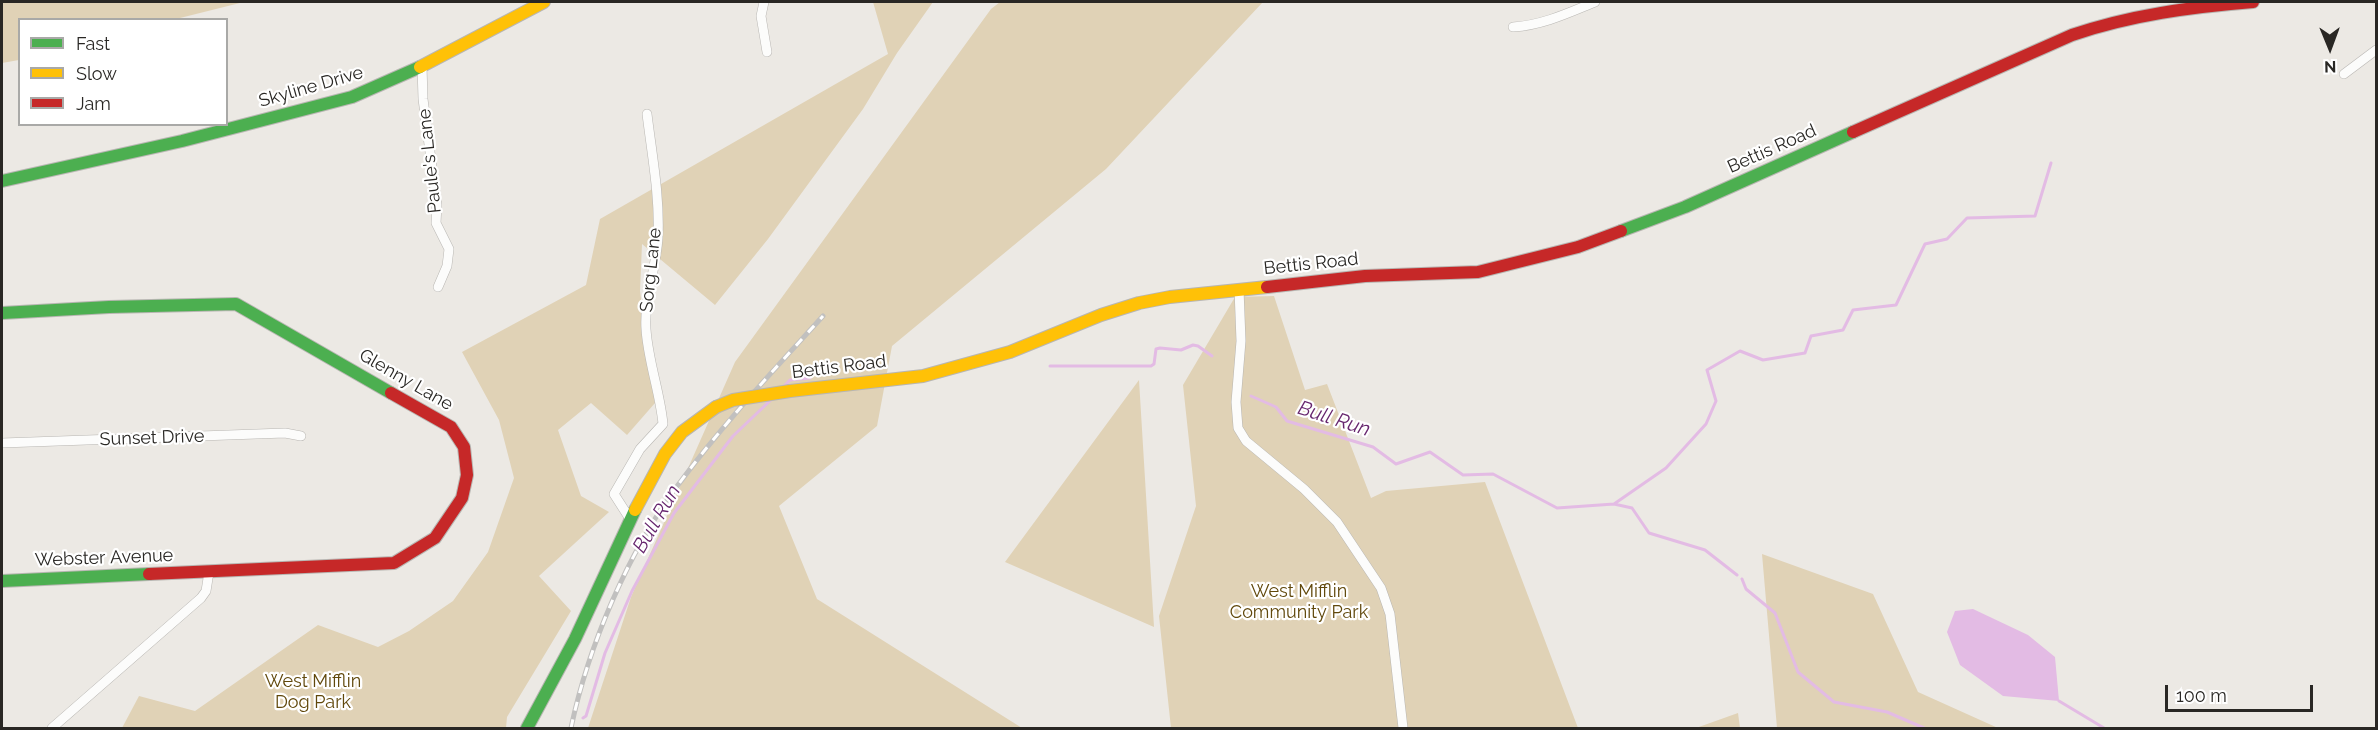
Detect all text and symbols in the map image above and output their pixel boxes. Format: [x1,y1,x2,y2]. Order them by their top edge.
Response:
legend [18,18,228,126]
north arrow [2300,18,2360,78]
text: Fast [76,33,110,54]
text: N [2324,57,2337,76]
street label: Skyline Drive [256,62,366,112]
text: Slow [76,63,117,84]
text: Jam [76,93,111,114]
street label: Paule's Lane [414,108,446,214]
street label: Bettis Road [1724,120,1820,178]
street label: Sorg Lane [636,227,666,313]
street label: Bettis Road [1263,248,1359,280]
street label: Glenny Lane [355,344,457,416]
street label: Bettis Road [791,350,887,384]
water label: Bull Run [1295,396,1373,442]
street label: Sunset Drive [99,425,205,451]
water label: Bull Run [628,481,686,557]
street label: Webster Avenue [34,545,174,571]
park label: West Mifflin Community Park [1230,581,1368,624]
park label: West Mifflin Dog Park [265,671,361,714]
scale bar [2168,673,2316,711]
text: 100 m [2176,685,2227,706]

